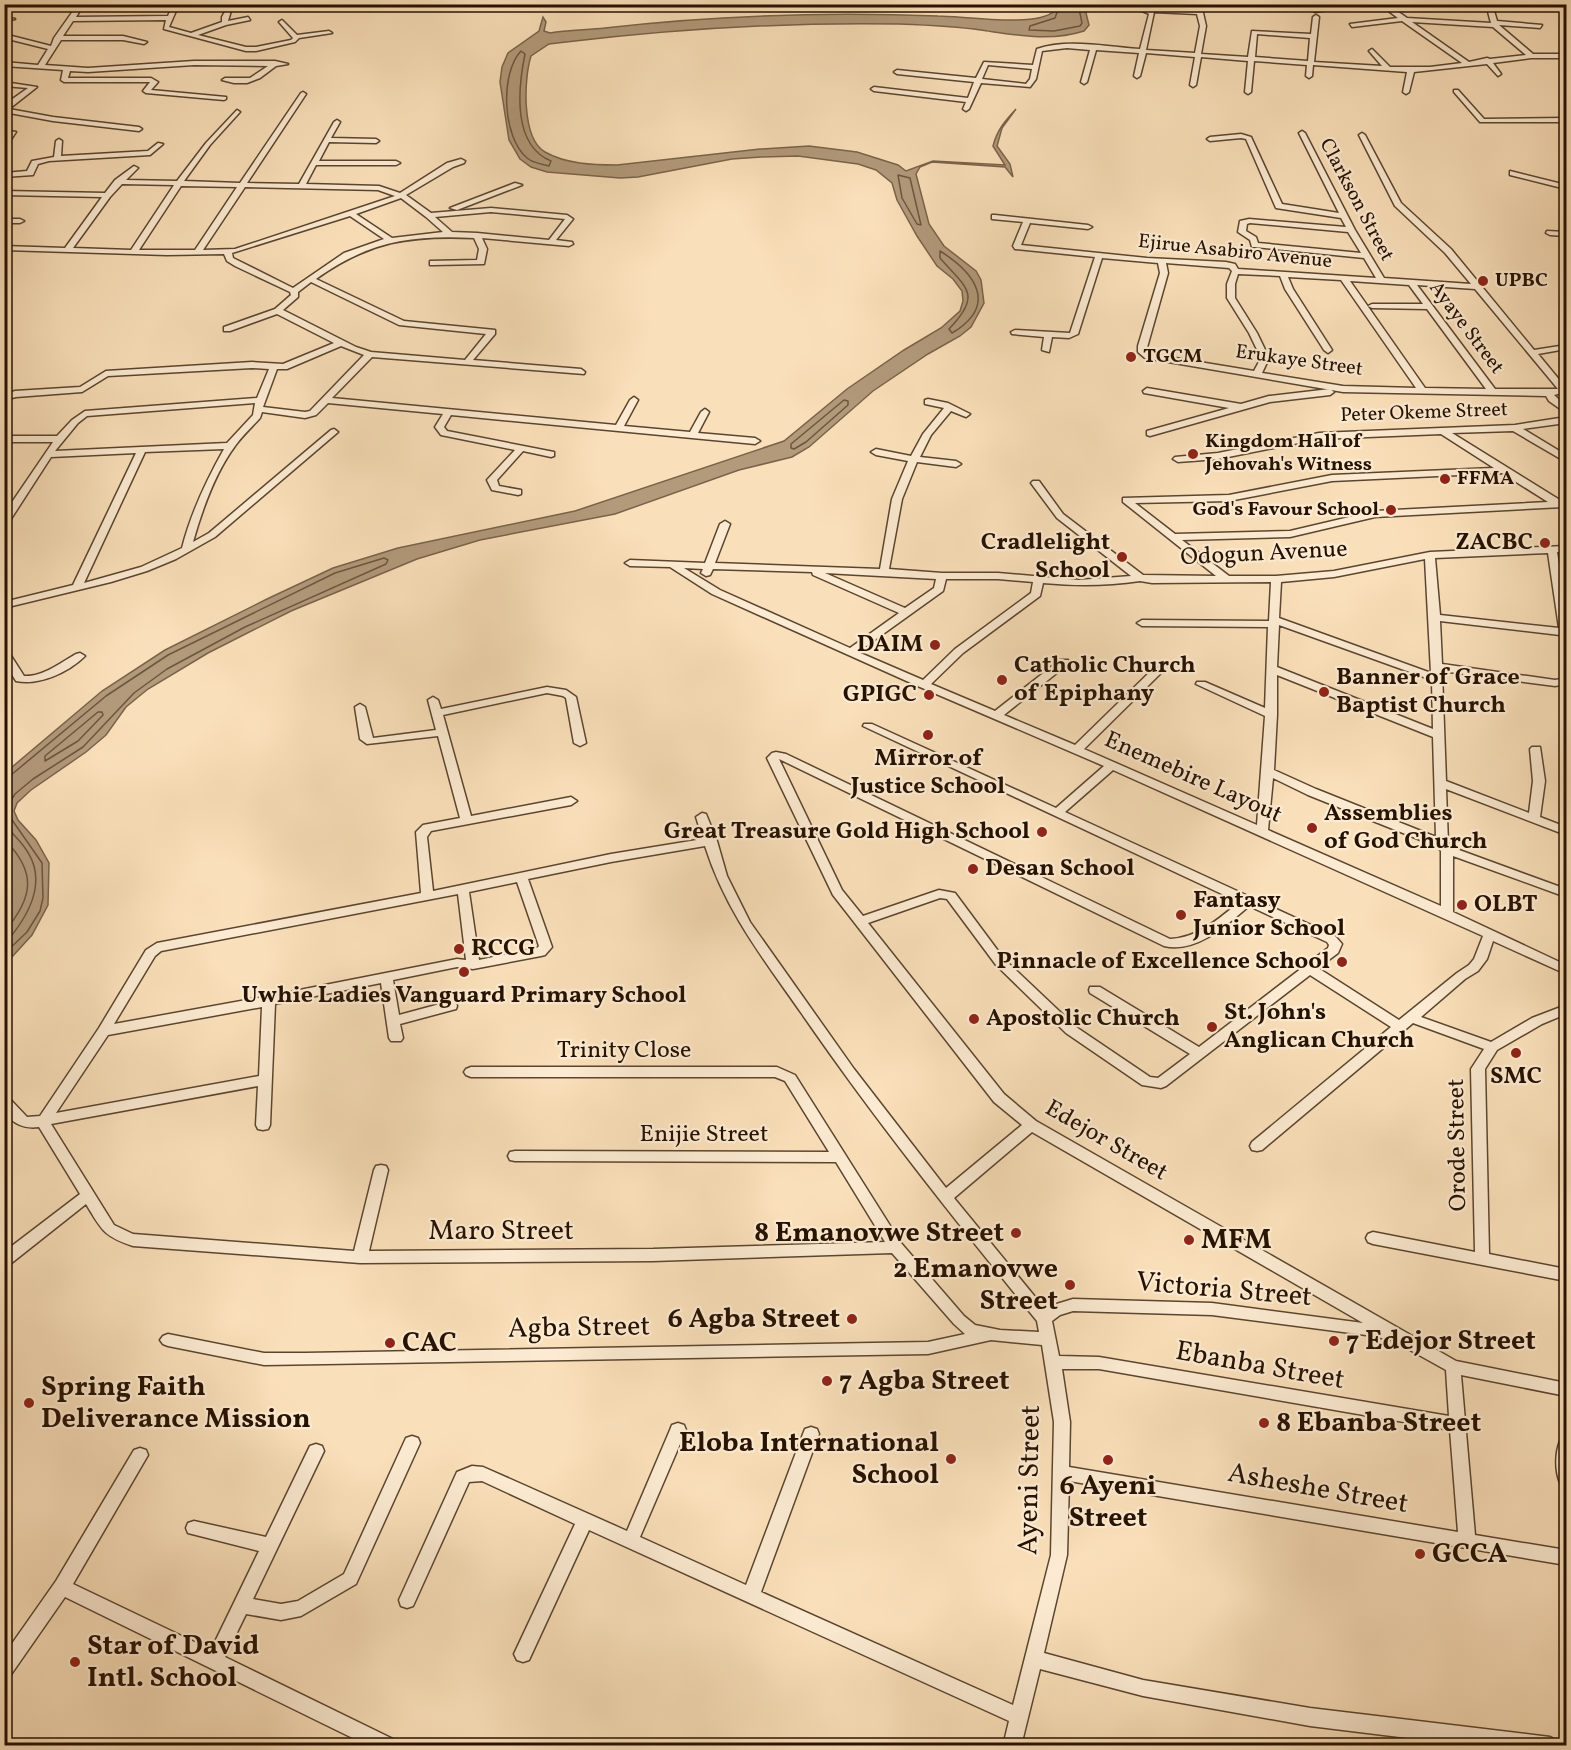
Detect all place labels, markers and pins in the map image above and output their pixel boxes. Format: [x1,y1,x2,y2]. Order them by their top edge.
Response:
place label: UPBC [1495,267,1548,295]
marker: UPBC [1476,274,1490,288]
place label: TGCM [1143,343,1202,371]
marker: TGCM [1124,350,1138,364]
place label: Kingdom Hall of Jehovah's Witness [1204,428,1372,479]
marker: Kingdom Hall of Jehovah's Witness [1186,447,1200,461]
place label: FFMA [1457,465,1514,493]
marker: FFMA [1438,472,1452,486]
place label: God's Favour School [1193,496,1379,524]
marker: God's Favour School [1384,503,1398,517]
place label: Cradlelight School [981,526,1110,588]
place label: ZACBC [1455,526,1533,560]
marker: ZACBC [1538,536,1552,550]
marker: Cradlelight School [1115,550,1129,564]
place label: DAIM [857,628,923,662]
marker: DAIM [928,638,942,652]
place label: Catholic Church of Epiphany [1014,649,1196,711]
place label: Banner of Grace Baptist Church [1336,661,1520,723]
marker: Catholic Church of Epiphany [995,673,1009,687]
place label: GPIGC [843,678,917,712]
marker: Banner of Grace Baptist Church [1317,685,1331,699]
marker: GPIGC [922,688,936,702]
marker: Mirror of Justice School [921,728,935,742]
place label: Mirror of Justice School [850,742,1005,804]
place label: Assemblies of God Church [1324,797,1487,859]
place label: Great Treasure Gold High School [664,815,1030,849]
marker: Assemblies of God Church [1305,821,1319,835]
marker: Great Treasure Gold High School [1035,825,1049,839]
place label: Desan School [985,852,1135,886]
marker: Desan School [966,862,980,876]
place label: Fantasy Junior School [1192,884,1345,946]
place label: OLBT [1474,888,1538,922]
marker: OLBT [1455,898,1469,912]
marker: Fantasy Junior School [1174,908,1188,922]
place label: RCCG [471,932,535,966]
marker: RCCG [452,942,466,956]
place label: Pinnacle of Excellence School [997,945,1330,979]
marker: Pinnacle of Excellence School [1335,955,1349,969]
marker: Uwhie Ladies Vanguard Primary School [457,965,471,979]
place label: Uwhie Ladies Vanguard Primary School [242,979,686,1013]
place label: St. John's Anglican Church [1224,996,1414,1058]
place label: Apostolic Church [986,1002,1180,1036]
marker: Apostolic Church [967,1012,981,1026]
marker: St. John's Anglican Church [1205,1020,1219,1034]
marker: SMC [1509,1046,1523,1060]
place label: SMC [1490,1060,1542,1094]
place label: 8 Emanovwe Street [754,1214,1004,1253]
place label: MFM [1201,1221,1272,1260]
marker: 8 Emanovwe Street [1009,1226,1023,1240]
marker: MFM [1182,1233,1196,1247]
place label: 2 Emanovwe Street [893,1250,1058,1321]
marker: 2 Emanovwe Street [1063,1278,1077,1292]
place label: 6 Agba Street [667,1300,840,1339]
marker: 6 Agba Street [845,1312,859,1326]
place label: 7 Edejor Street [1346,1322,1536,1361]
place label: CAC [402,1324,457,1363]
marker: 7 Edejor Street [1327,1334,1341,1348]
marker: CAC [383,1336,397,1350]
place label: 7 Agba Street [839,1362,1010,1401]
place label: Spring Faith Deliverance Mission [41,1368,311,1439]
marker: 7 Agba Street [820,1374,834,1388]
marker: Spring Faith Deliverance Mission [22,1396,36,1410]
place label: 8 Ebanba Street [1276,1404,1481,1443]
marker: 8 Ebanba Street [1257,1416,1271,1430]
place label: Eloba International School [679,1424,939,1495]
marker: Eloba International School [944,1452,958,1466]
marker: 6 Ayeni Street [1101,1453,1115,1467]
place label: 6 Ayeni Street [1060,1467,1156,1538]
place label: GCCA [1432,1535,1507,1574]
marker: GCCA [1413,1547,1427,1561]
place label: Star of David Intl. School [87,1627,259,1698]
marker: Star of David Intl. School [68,1655,82,1669]

